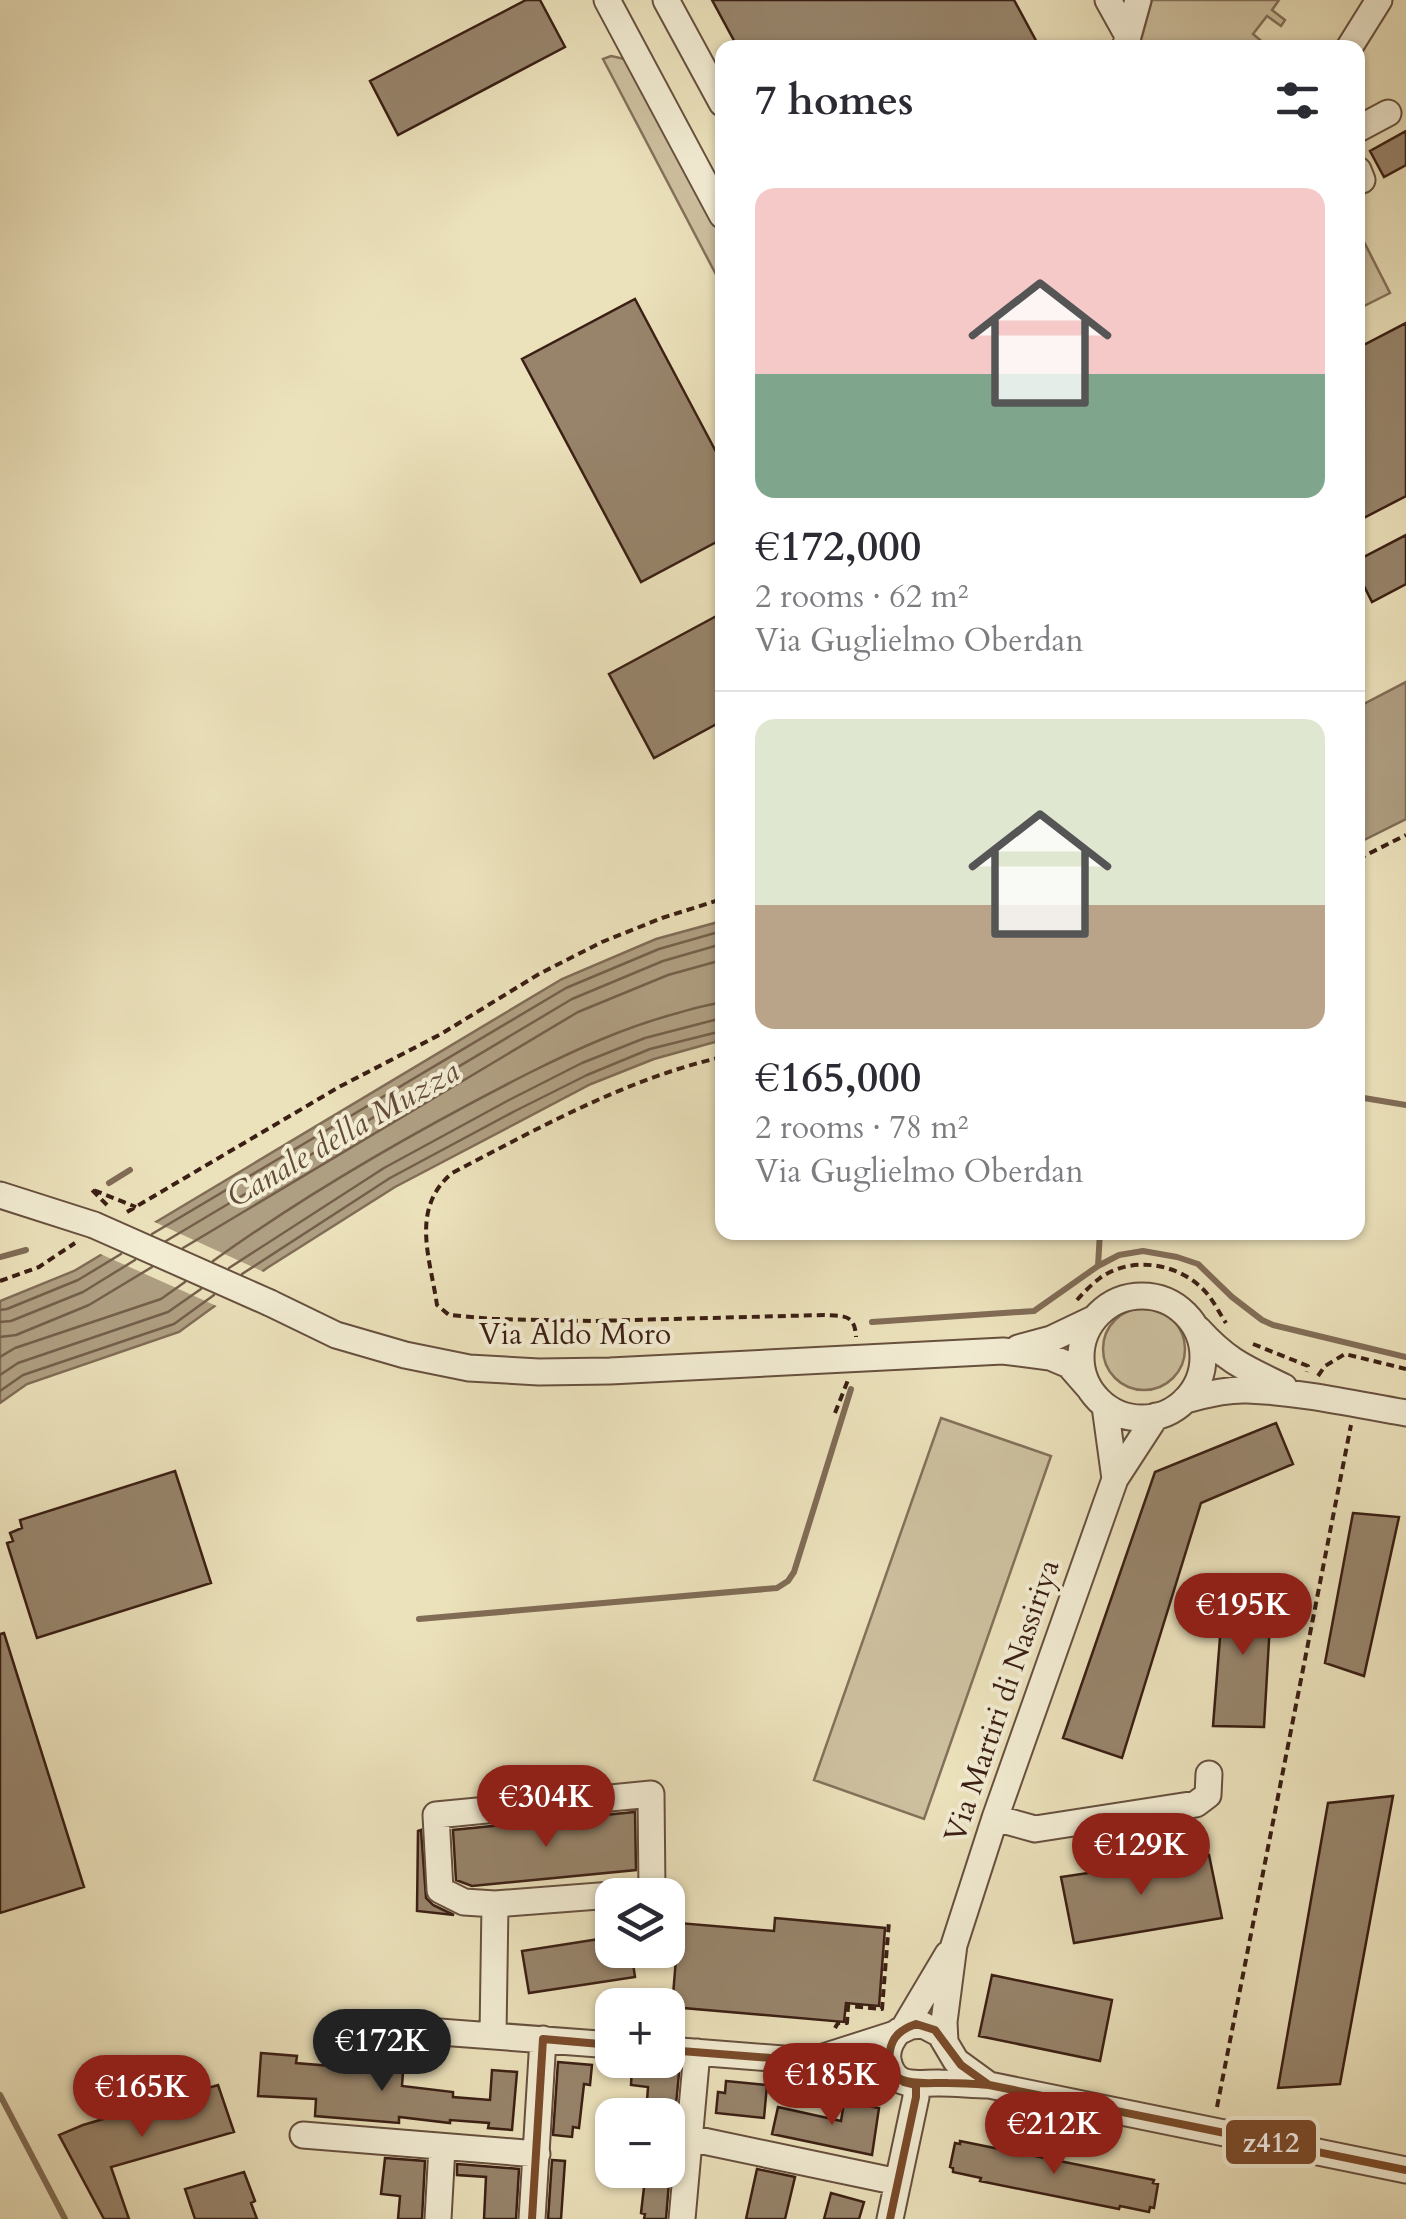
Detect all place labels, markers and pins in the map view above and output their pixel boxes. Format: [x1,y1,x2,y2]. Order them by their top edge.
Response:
pin: €195K [1173,1573,1313,1658]
pin: €304K [476,1765,616,1850]
pin: €129K [1071,1813,1211,1898]
pin: €172K [312,2009,452,2094]
pin: €185K [762,2043,902,2128]
pin: €165K [72,2055,212,2140]
pin: €212K [984,2092,1124,2177]

